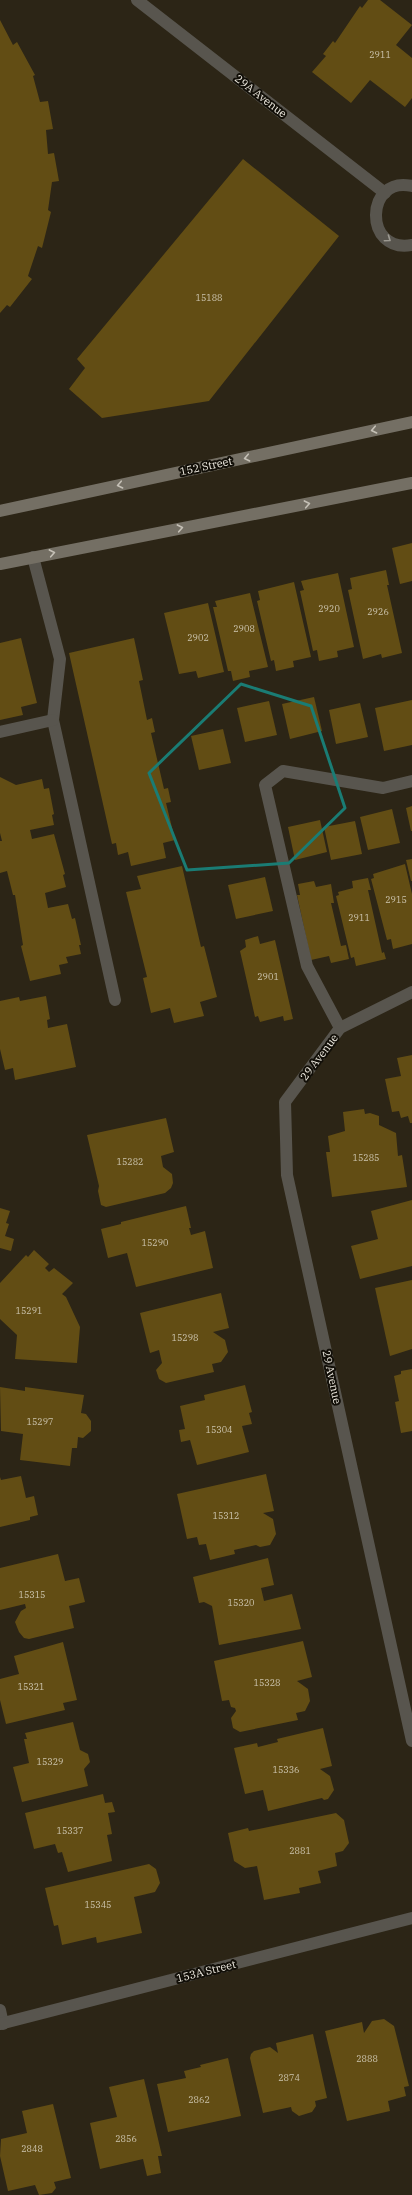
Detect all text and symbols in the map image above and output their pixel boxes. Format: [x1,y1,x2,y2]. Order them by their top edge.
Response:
house number: 2911 [369,49,391,60]
street label: 29A Avenue [232,71,290,121]
one-way arrow [384,234,391,242]
house number: 15188 [195,292,223,303]
one-way arrow [371,425,377,433]
one-way arrow [244,453,250,461]
street label: 152 Street [178,454,234,478]
one-way arrow [117,481,123,489]
one-way arrow [304,500,310,508]
one-way arrow [176,525,183,533]
one-way arrow [49,550,55,558]
house number: 2920 [318,603,340,614]
house number: 2926 [367,606,389,617]
house number: 2908 [233,623,255,634]
house number: 2902 [187,632,209,643]
house number: 2915 [385,894,407,905]
house number: 2911 [348,912,370,923]
house number: 2901 [257,971,279,982]
street label: 29 Avenue [297,1031,341,1083]
house number: 15285 [352,1152,380,1163]
house number: 15282 [116,1156,144,1167]
house number: 15290 [141,1237,169,1248]
house number: 15291 [15,1305,43,1316]
house number: 15298 [171,1332,199,1343]
street label: 29 Avenue [319,1349,345,1405]
house number: 15297 [26,1416,54,1427]
house number: 15304 [205,1424,233,1435]
house number: 15312 [212,1510,240,1521]
house number: 15315 [18,1589,46,1600]
house number: 15320 [227,1597,255,1608]
house number: 15328 [253,1677,281,1688]
house number: 15321 [17,1681,45,1692]
house number: 15329 [36,1756,64,1767]
house number: 15336 [272,1764,300,1775]
house number: 15337 [56,1825,84,1836]
house number: 2881 [289,1845,311,1856]
house number: 15345 [84,1899,112,1910]
street label: 153A Street [175,1957,237,1985]
house number: 2888 [356,2053,378,2064]
house number: 2874 [278,2072,300,2083]
house number: 2862 [188,2094,210,2105]
house number: 2856 [115,2133,137,2144]
house number: 2848 [21,2143,43,2154]

